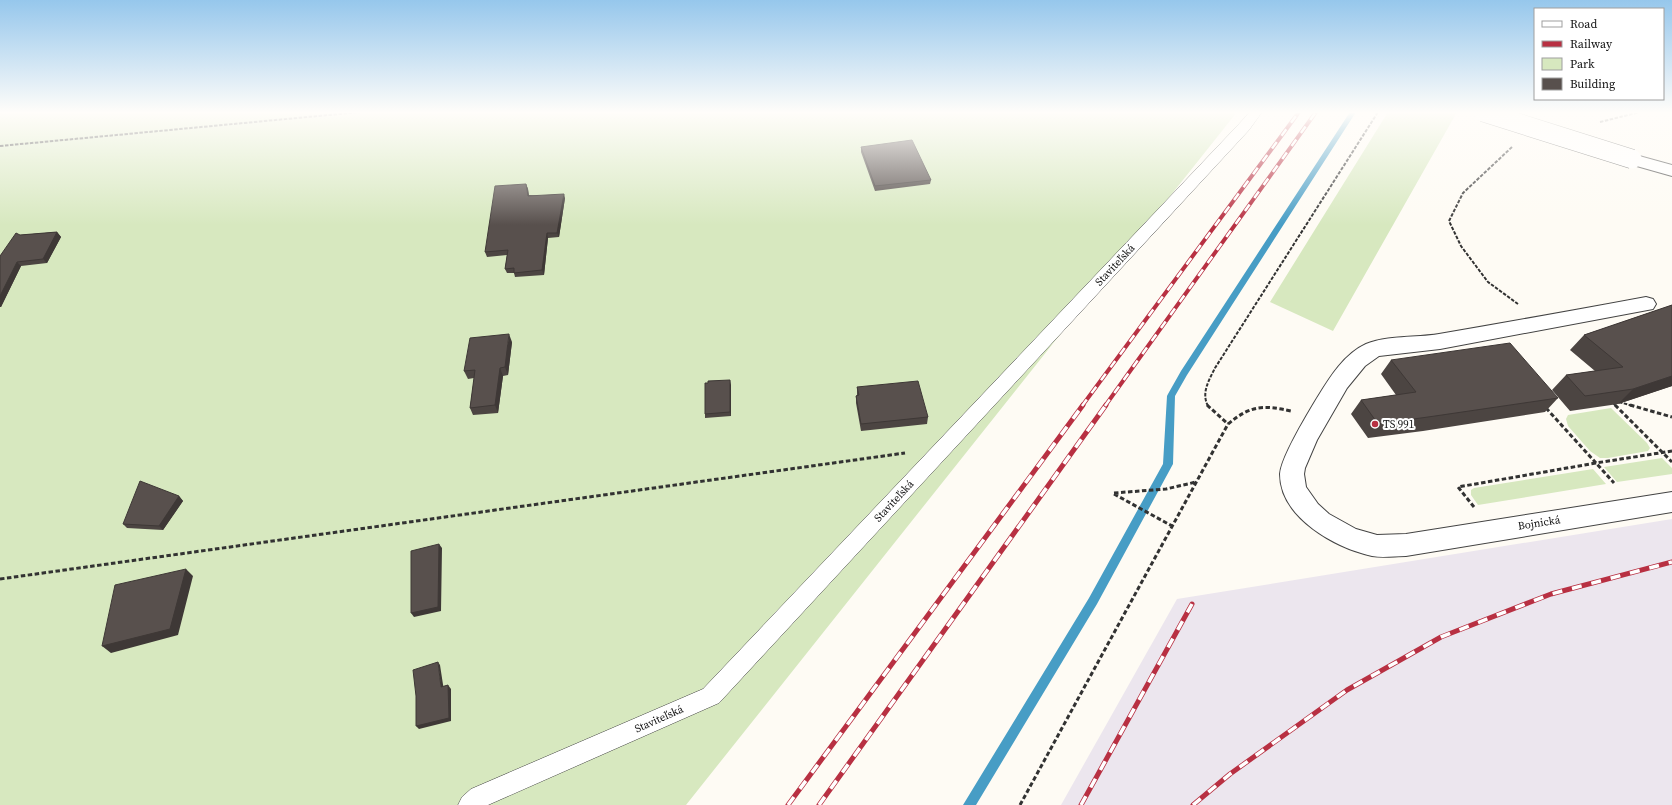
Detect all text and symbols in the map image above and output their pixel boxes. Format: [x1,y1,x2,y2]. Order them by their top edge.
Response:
legend [1534,8,1664,100]
text: Road [1570,16,1597,32]
text: Railway [1570,36,1613,52]
text: Park [1570,56,1595,72]
text: Building [1570,76,1615,92]
street label: Staviteľská [1092,241,1138,289]
place label: TS 991 [1383,417,1414,432]
marker: TS 991 [1370,419,1380,429]
street label: Staviteľská [871,477,917,525]
street label: Bojnická [1517,512,1562,534]
street label: Staviteľská [632,701,686,736]

